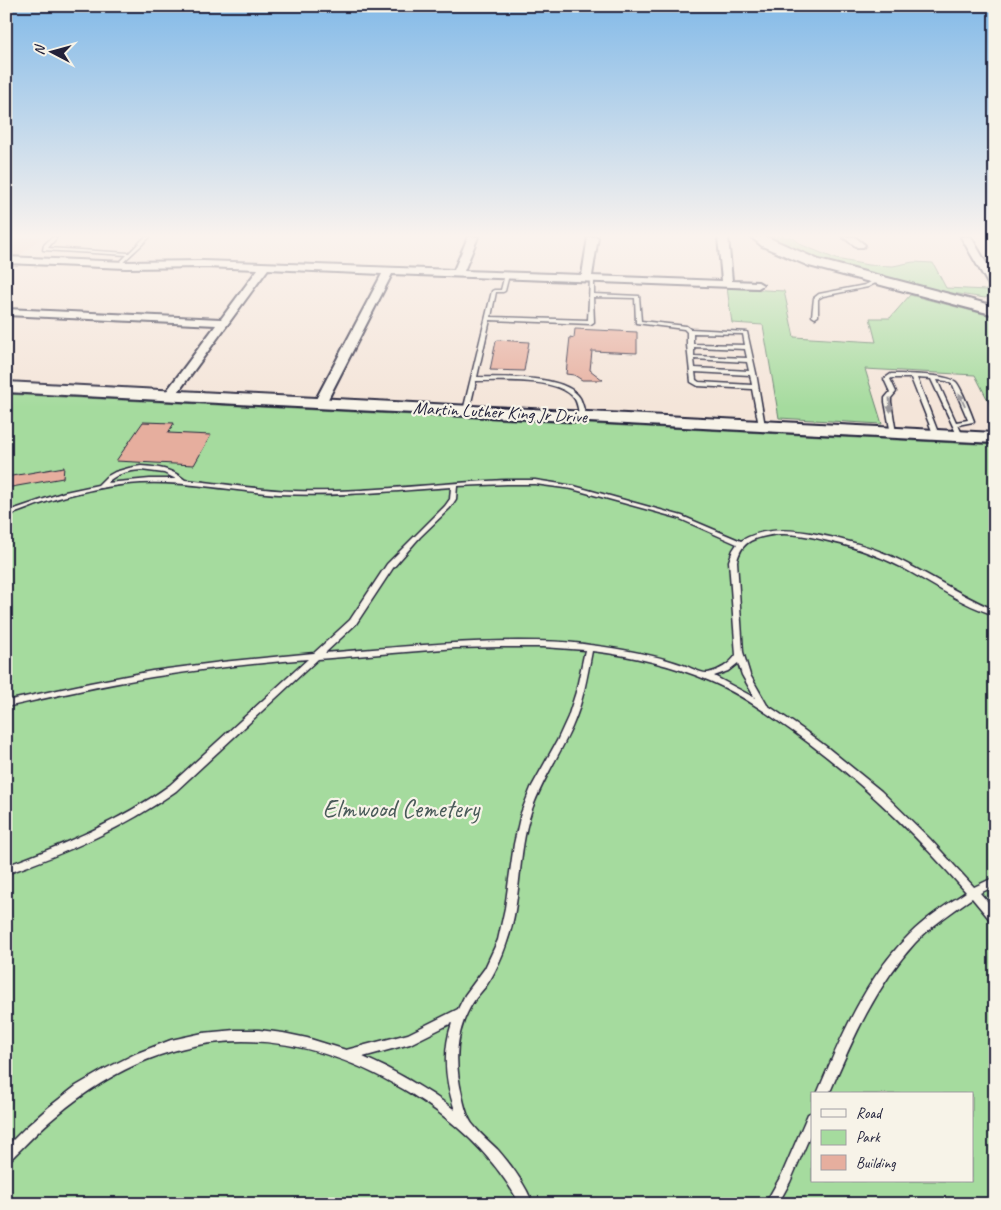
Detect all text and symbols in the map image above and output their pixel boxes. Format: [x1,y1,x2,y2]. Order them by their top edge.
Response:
north arrow [28,28,78,78]
text: N [31,43,49,56]
one-way arrow [957,393,965,407]
street label: Martin Luther King Jr Drive [413,396,589,428]
one-way arrow [886,398,894,414]
park label: Elmwood Cemetery [323,793,481,825]
legend [811,1092,974,1182]
text: Road [856,1104,883,1123]
text: Park [856,1128,881,1147]
text: Building [856,1154,896,1173]

